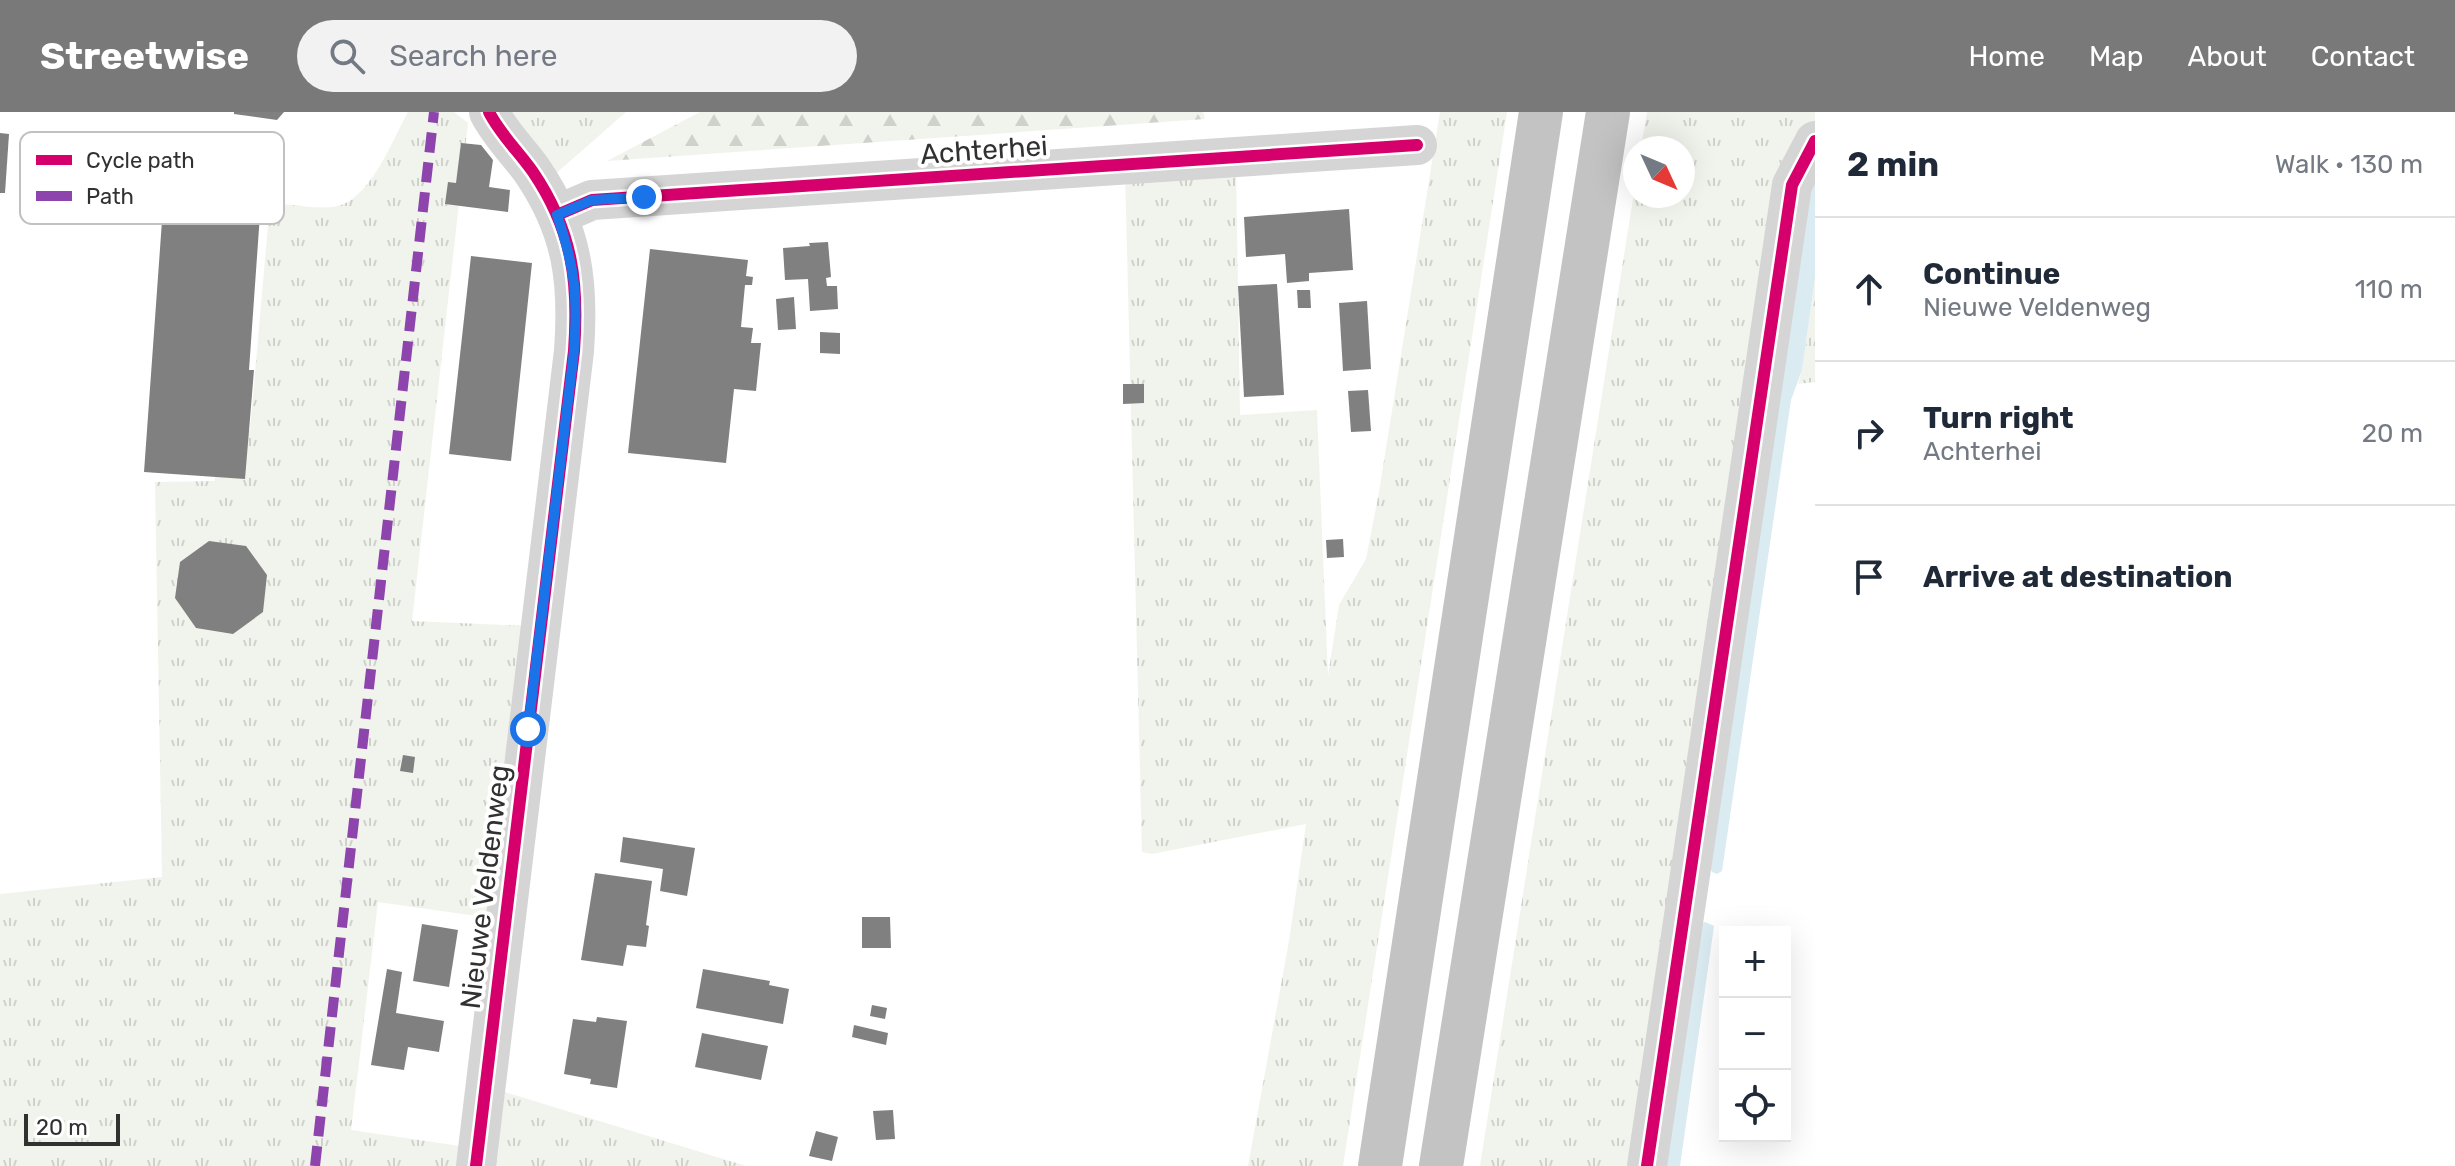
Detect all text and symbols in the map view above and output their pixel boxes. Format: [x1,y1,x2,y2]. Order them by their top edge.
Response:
search box [297,20,857,92]
text: Streetwise [40,33,249,79]
icon: search [325,34,369,78]
text: Search here [389,38,557,74]
text: Home [1968,40,2045,73]
text: Map [2089,40,2143,73]
text: About [2187,40,2267,73]
text: Contact [2311,40,2415,73]
street label: Achterhei [919,129,1049,171]
legend [20,132,284,224]
north arrow [1623,136,1695,208]
text: 2 min [1847,144,1939,185]
text: Cycle path [86,147,195,174]
text: Walk · 130 m [2275,149,2423,180]
route end [626,179,662,215]
text: Path [86,183,134,210]
text: Continue [1923,256,2060,292]
icon: ahead [1847,267,1891,311]
text: 110 m [2355,274,2423,305]
text: Nieuwe Veldenweg [1923,292,2151,323]
text: Turn right [1923,400,2074,436]
icon: right [1847,411,1891,455]
text: 20 m [2362,418,2423,449]
text: Achterhei [1923,436,2042,467]
icon: arrive [1847,555,1891,599]
text: Arrive at destination [1923,559,2233,595]
route start [510,711,546,747]
street label: Nieuwe Veldenweg [454,763,516,1011]
map controls [1719,926,1791,1142]
button: + [1719,926,1791,998]
button: − [1719,998,1791,1070]
button: locate [1719,1070,1791,1142]
scale bar [24,1110,120,1146]
text: 20 m [36,1114,88,1141]

